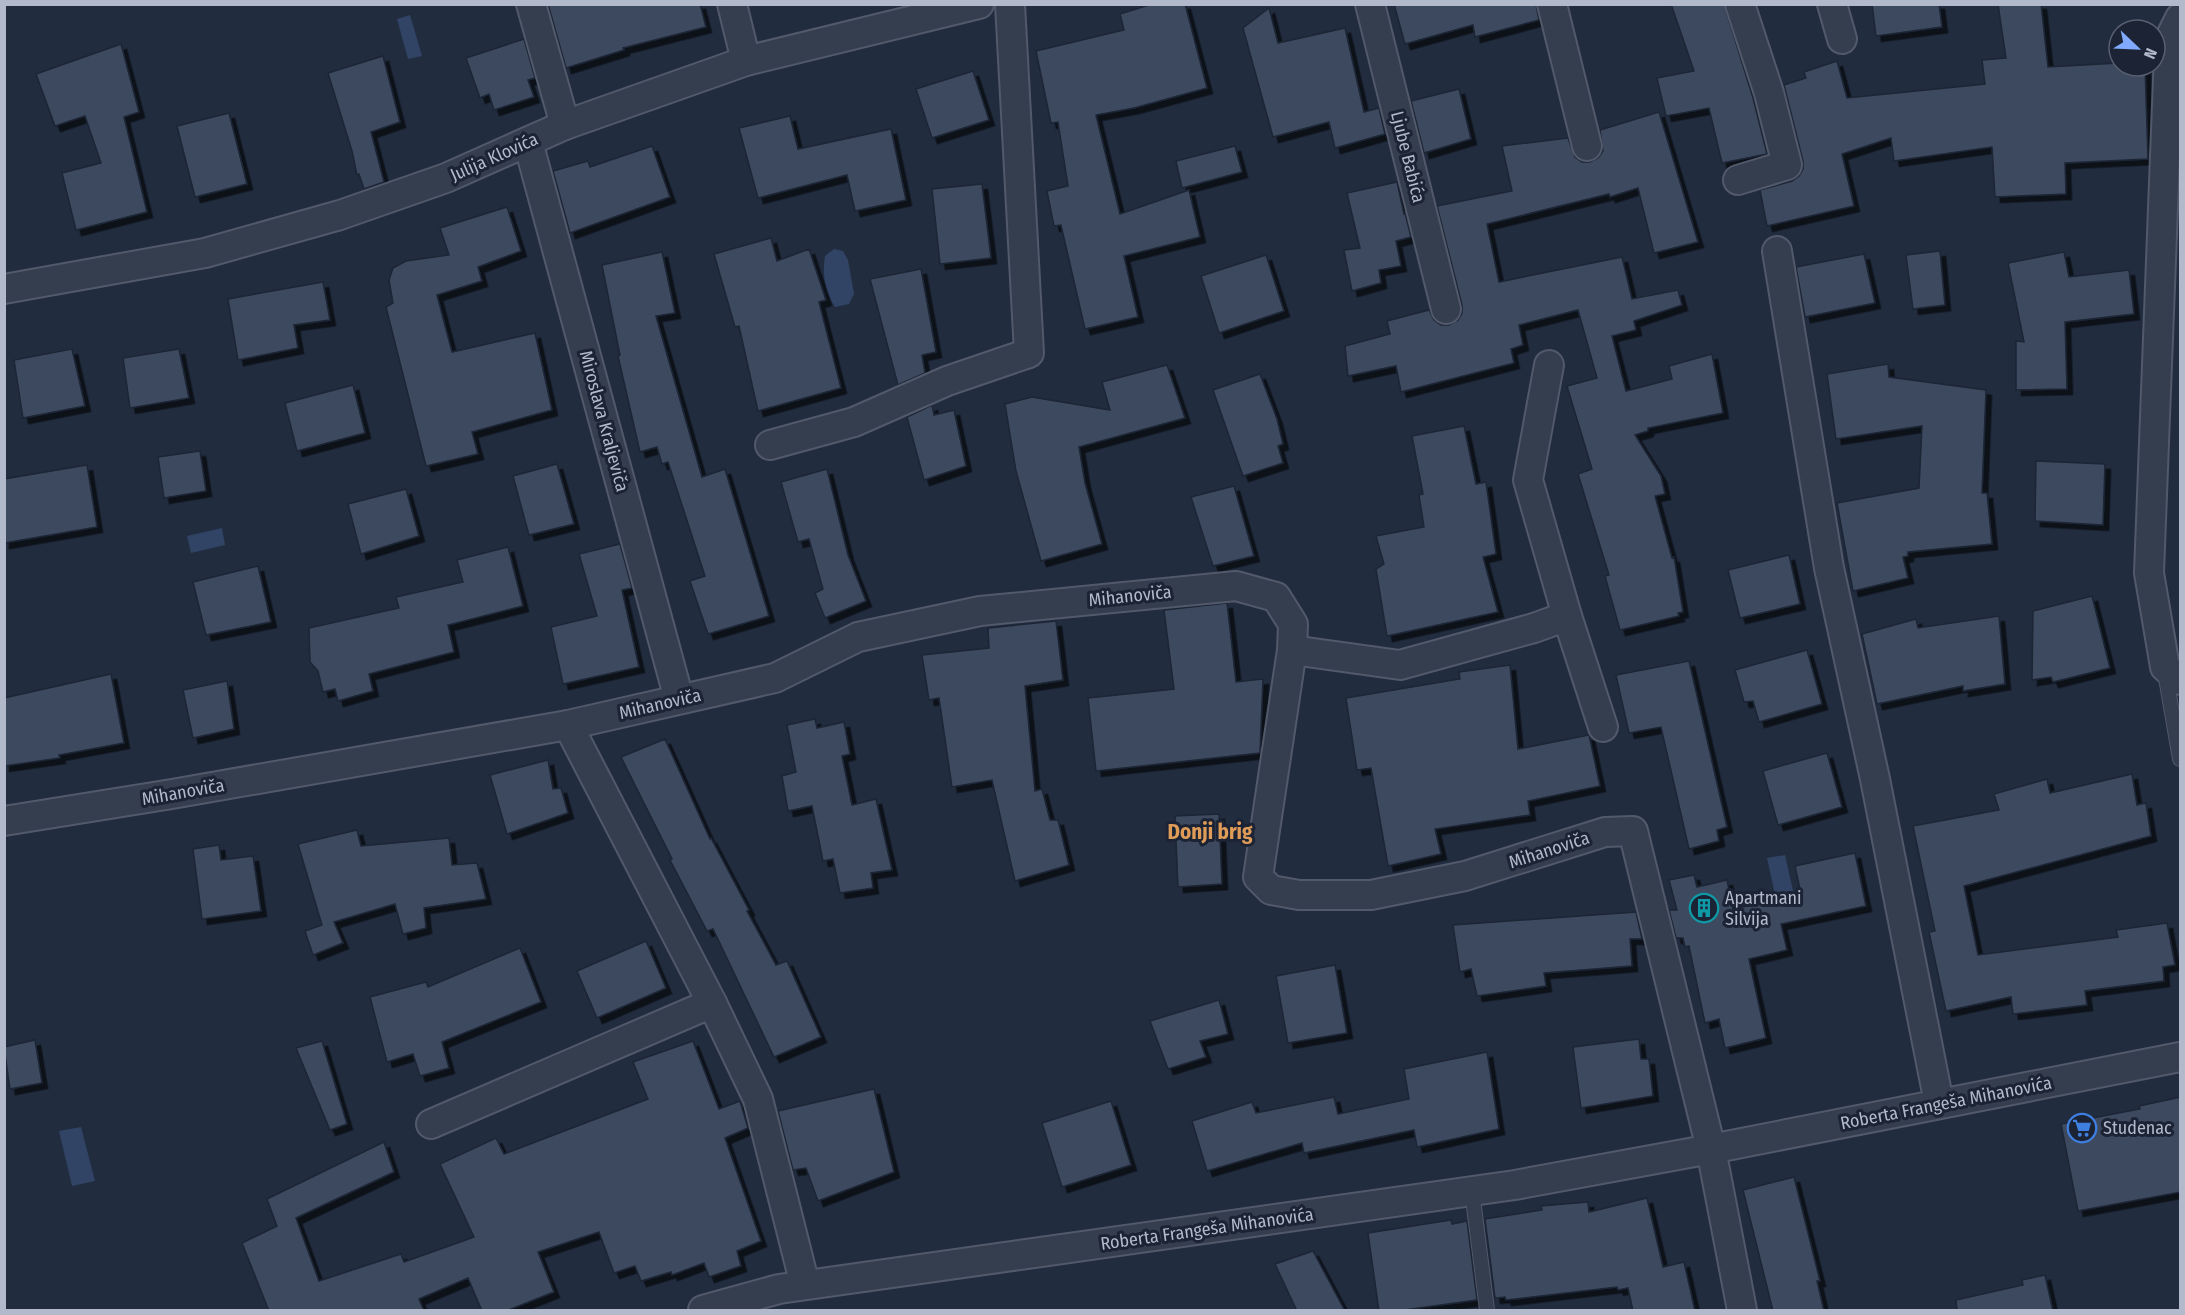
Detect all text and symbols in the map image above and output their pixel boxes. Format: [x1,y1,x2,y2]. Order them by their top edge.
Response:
north arrow [2107,18,2167,78]
text: N [2140,46,2161,62]
street label: Ljube Babića [1386,109,1430,205]
street label: Julija Klovića [447,128,541,186]
street label: Miroslava Kraljeviča [575,348,633,494]
street label: Mihanoviča [1087,581,1173,611]
street label: Mihanoviča [617,684,703,724]
street label: Mihanoviča [140,774,226,810]
district label: Donji brig [1168,819,1253,845]
street label: Mihanoviča [1506,827,1592,873]
place label: Apartmani Silvija [1725,887,1802,930]
building icon: Apartmani Silvija [1688,892,1720,924]
street label: Roberta Frangeša Mihanovića [1838,1072,2054,1134]
supermarket icon: Studenac [2066,1112,2098,1144]
place label: Studenac [2103,1117,2172,1139]
street label: Roberta Frangeša Mihanovića [1099,1203,1315,1255]

